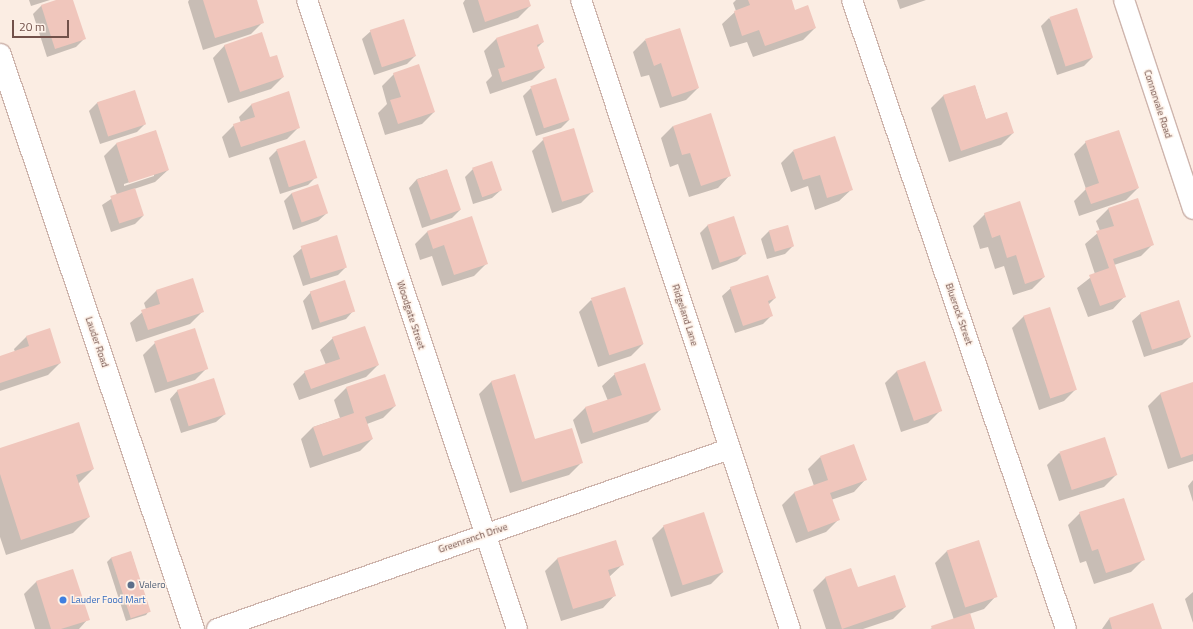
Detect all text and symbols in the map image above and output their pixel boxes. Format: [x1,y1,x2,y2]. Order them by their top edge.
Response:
scale bar [14,12,71,38]
text: 20 m [19,17,45,36]
street label: Connorvale Road [1141,68,1175,140]
street label: Woodgate Street [394,279,428,351]
street label: Bluerock Street [943,282,975,346]
street label: Ridgeland Lane [669,283,701,347]
street label: Lauder Road [83,315,111,369]
street label: Greenranch Drive [437,521,509,555]
place label: Valero [139,579,166,591]
marker: Valero [126,580,136,590]
place label: Lauder Food Mart [71,594,146,606]
marker: Lauder Food Mart [58,595,68,605]

